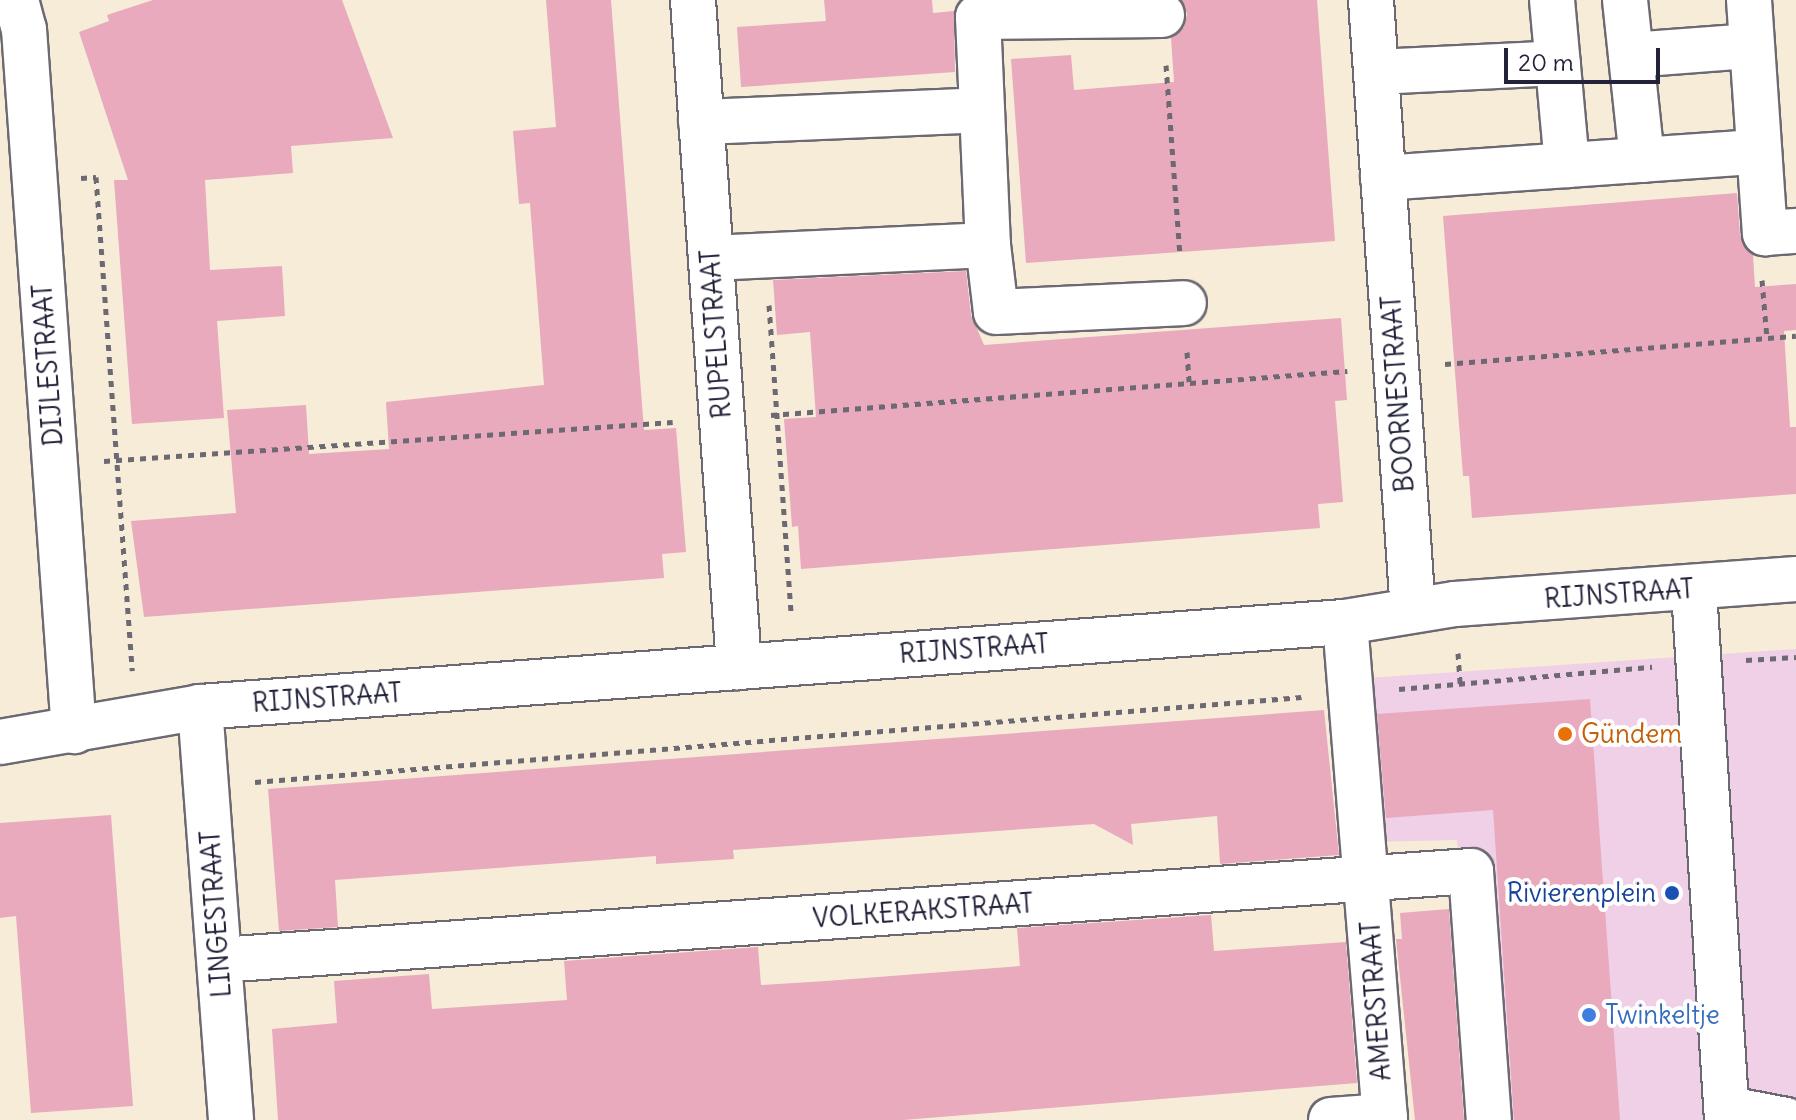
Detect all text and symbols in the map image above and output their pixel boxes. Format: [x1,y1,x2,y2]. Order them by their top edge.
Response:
scale bar [1508,32,1664,82]
text: 20 m [1518,47,1574,77]
street label: RUPELSTRAAT [695,248,737,420]
street label: DIJLESTRAAT [27,283,69,447]
street label: BOORNESTRAAT [1376,295,1420,493]
street label: RIJNSTRAAT [1543,573,1695,615]
street label: RIJNSTRAAT [898,628,1050,670]
street label: RIJNSTRAAT [251,677,403,719]
place label: Gündem [1581,718,1682,750]
marker: Gündem [1556,725,1574,743]
street label: LINGESTRAAT [195,829,237,999]
place label: Rivierenplein [1507,877,1656,909]
marker: Rivierenplein [1663,884,1681,902]
street label: VOLKERAKSTRAAT [812,888,1034,934]
street label: AMERSTRAAT [1355,920,1397,1082]
place label: Twinkeltje [1605,999,1720,1031]
marker: Twinkeltje [1580,1006,1598,1024]

